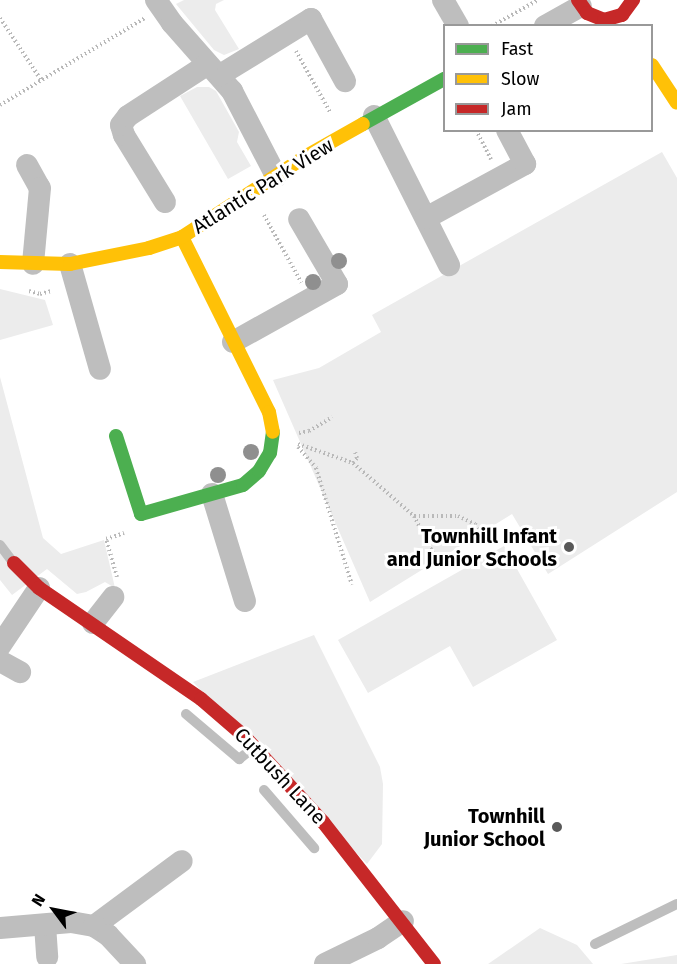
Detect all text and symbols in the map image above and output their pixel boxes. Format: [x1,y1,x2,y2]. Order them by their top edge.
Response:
legend [443,24,653,132]
text: Fast [501,38,533,60]
text: Slow [501,68,539,90]
text: Jam [501,98,532,120]
street label: Atlantic Park View [188,133,338,239]
place label: Townhill Infant and Junior Schools [387,524,557,571]
marker: Townhill Infant and Junior Schools [562,540,576,554]
street label: Cutbush Lane [229,723,331,829]
place label: Townhill Junior School [424,804,545,851]
marker: Townhill Junior School [550,820,564,834]
north arrow [24,880,84,940]
text: N [27,891,49,910]

